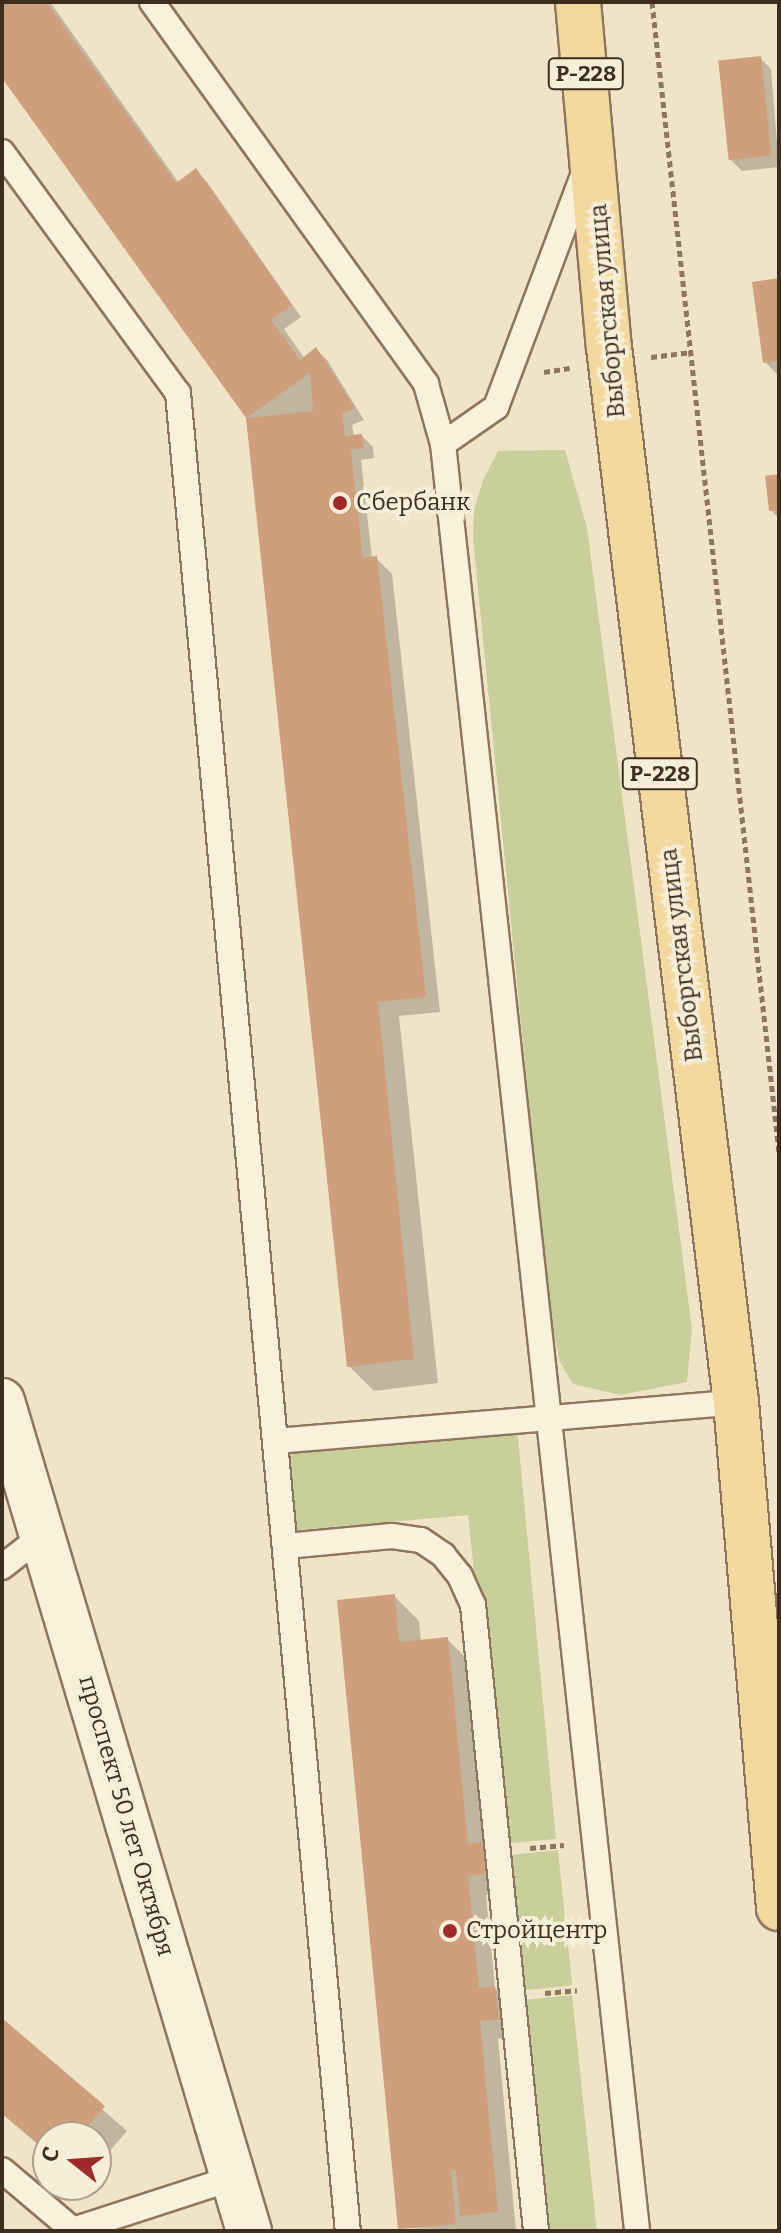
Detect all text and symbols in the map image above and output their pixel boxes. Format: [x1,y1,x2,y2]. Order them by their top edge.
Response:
road number: Р-228 [546,56,626,92]
street label: Выборгская улица [584,203,632,419]
place label: Сбербанк [356,489,470,517]
marker: Сбербанк [331,494,349,512]
road number: Р-228 [620,756,700,792]
street label: Выборгская улица [655,847,709,1063]
street label: проспект 50 лет Октября [72,1672,180,1960]
place label: Стройцентр [466,1917,607,1945]
marker: Стройцентр [441,1922,459,1940]
north arrow [32,2121,112,2201]
text: С [36,2144,65,2165]

